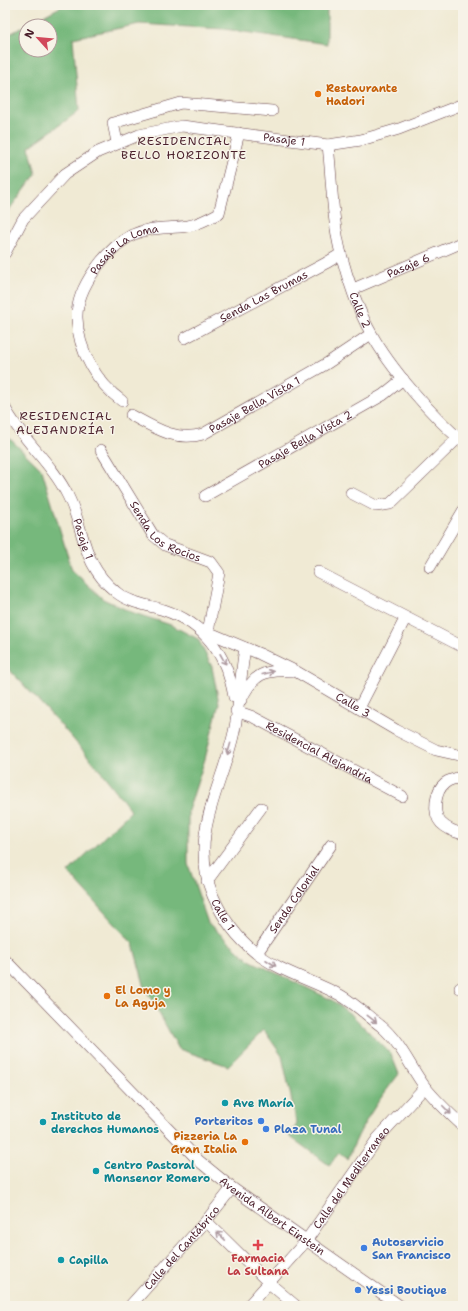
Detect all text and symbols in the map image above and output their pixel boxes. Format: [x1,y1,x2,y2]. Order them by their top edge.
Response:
north arrow [18,18,58,58]
text: N [21,26,38,41]
place label: Restaurante Hadori [326,81,398,109]
marker: Restaurante Hadori [313,89,323,99]
street label: Pasaje 1 [262,129,306,149]
district label: RESIDENCIAL BELLO HORIZONTE [121,133,247,163]
street label: Pasaje La Loma [86,221,159,277]
street label: Pasaje 6 [384,250,432,281]
street label: Senda Las Brumas [217,267,310,326]
street label: Calle 2 [346,290,374,330]
street label: Pasaje Bella Vista 1 [206,373,303,437]
street label: Pasaje Bella Vista 2 [255,407,355,472]
district label: RESIDENCIAL ALEJANDRÍA 1 [16,408,116,438]
street label: Senda Los Rocios [126,498,203,565]
street label: Pasaje 1 [70,516,97,562]
one-way arrow [219,653,227,665]
one-way arrow [262,669,275,676]
street label: Calle 3 [333,689,373,721]
street label: Residencial Alejandria [263,718,375,787]
one-way arrow [225,743,232,756]
street label: Senda Colonial [265,862,323,936]
street label: Calle 1 [208,896,238,933]
one-way arrow [265,959,276,967]
place label: El Lomo y La Aguja [115,983,171,1011]
marker: El Lomo y La Aguja [102,991,112,1001]
one-way arrow [366,1015,377,1023]
place label: Ave María [233,1096,294,1111]
marker: Ave María [220,1098,230,1108]
one-way arrow [442,1105,452,1115]
place label: Instituto de derechos Humanos [51,1109,159,1137]
place label: Porteritos [194,1114,253,1129]
marker: Porteritos [256,1116,266,1126]
marker: Instituto de derechos Humanos [38,1117,48,1127]
place label: Plaza Tunal [274,1122,342,1137]
street label: Calle del Mediterraneo [309,1123,393,1232]
marker: Plaza Tunal [261,1124,271,1134]
place label: Pizzeria La Gran Italia [171,1129,237,1157]
marker: Pizzeria La Gran Italia [240,1137,250,1147]
place label: Centro Pastoral Monsenor Romero [104,1158,210,1186]
marker: Centro Pastoral Monsenor Romero [91,1166,101,1176]
street label: Avenida Albert Einstein [216,1173,328,1259]
street label: Calle del Cantábrico [141,1202,223,1293]
one-way arrow [216,1231,226,1241]
place label: Autoservicio San Francisco [372,1235,451,1263]
marker: Farmacia La Sultana [253,1240,263,1250]
marker: Autoservicio San Francisco [359,1243,369,1253]
place label: Farmacia La Sultana [227,1251,289,1279]
place label: Capilla [69,1253,109,1268]
marker: Capilla [56,1255,66,1265]
place label: Yessi Boutique [366,1283,447,1298]
marker: Yessi Boutique [353,1285,363,1295]

